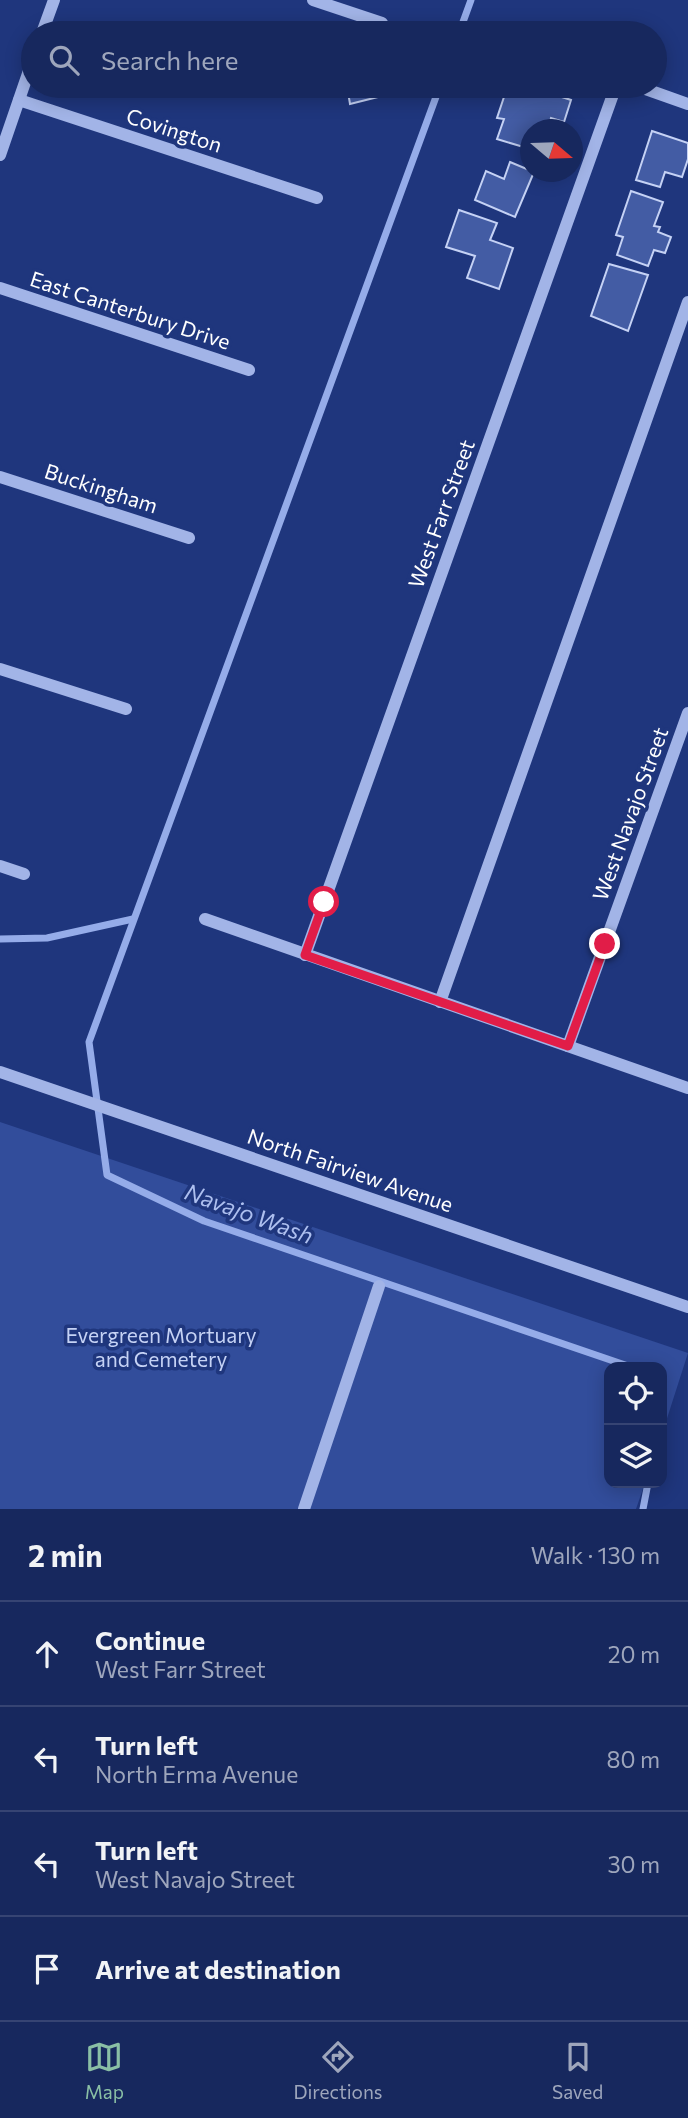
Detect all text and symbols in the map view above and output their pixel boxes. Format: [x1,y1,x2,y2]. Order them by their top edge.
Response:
search box [21,21,667,98]
icon: search [45,41,83,79]
text: Search here [101,44,239,75]
street label: Covington [123,102,225,157]
north arrow [520,119,583,182]
street label: East Canterbury Drive [27,265,234,354]
street label: West Farr Street [402,436,479,591]
street label: Buckingham [42,458,161,518]
street label: West Navajo Street [587,723,673,904]
route start [308,886,339,917]
route end [589,928,620,959]
street label: North Fairview Avenue [244,1123,457,1217]
water label: Navajo Wash [181,1177,317,1249]
park label: Evergreen Mortuary and Cemetery [65,1322,257,1371]
map controls [604,1362,667,1488]
button: locate [604,1362,667,1425]
button: layers [604,1425,667,1488]
text: 2 min [28,1536,103,1573]
text: Walk · 130 m [531,1541,660,1569]
text: Continue [95,1624,205,1655]
icon: ahead [28,1635,66,1673]
text: 20 m [608,1640,660,1668]
text: West Farr Street [95,1655,266,1683]
text: Turn left [95,1729,198,1760]
icon: left [28,1740,66,1778]
text: 80 m [607,1745,660,1773]
text: North Erma Avenue [95,1760,298,1788]
text: Turn left [95,1834,198,1865]
icon: left [28,1845,66,1883]
text: 30 m [607,1850,660,1878]
text: West Navajo Street [95,1865,295,1893]
icon: arrive [28,1950,66,1988]
text: Arrive at destination [95,1953,341,1984]
tab: Map [85,2038,124,2103]
tab: Directions [293,2038,383,2103]
tab: Saved [552,2038,603,2103]

